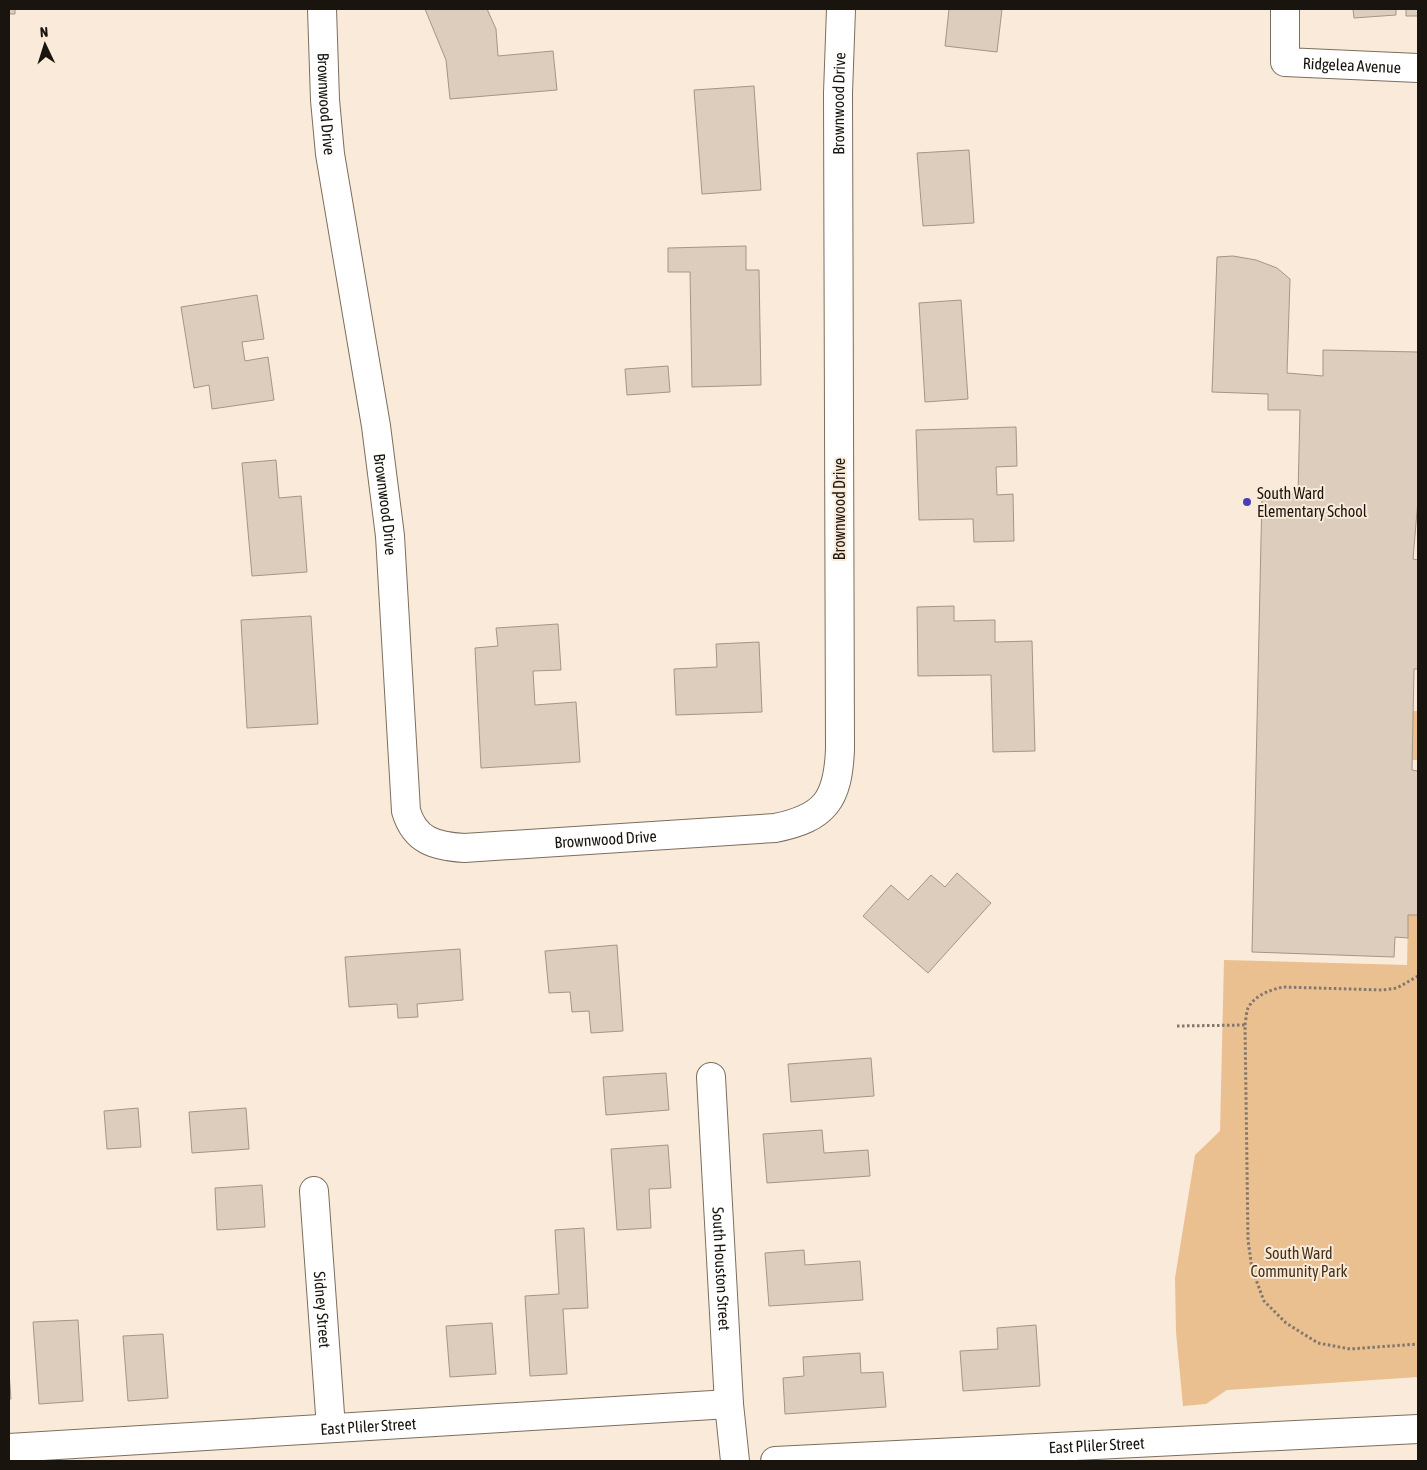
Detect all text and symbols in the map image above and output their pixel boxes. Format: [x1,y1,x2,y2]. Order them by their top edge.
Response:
north arrow [20,20,70,70]
text: N [39,24,49,40]
street label: Brownwood Drive [314,52,339,156]
street label: Brownwood Drive [829,52,848,155]
street label: Ridgelea Avenue [1302,54,1402,76]
street label: Brownwood Drive [371,452,400,556]
street label: Brownwood Drive [830,458,848,560]
place label: South Ward Elementary School [1257,484,1368,521]
marker: South Ward Elementary School [1241,496,1253,508]
street label: Brownwood Drive [554,827,657,851]
street label: South Houston Street [709,1206,734,1331]
park label: South Ward Community Park [1250,1244,1348,1281]
street label: Sidney Street [311,1271,334,1349]
street label: East Pliler Street [320,1414,417,1438]
street label: East Pliler Street [1048,1434,1145,1456]

